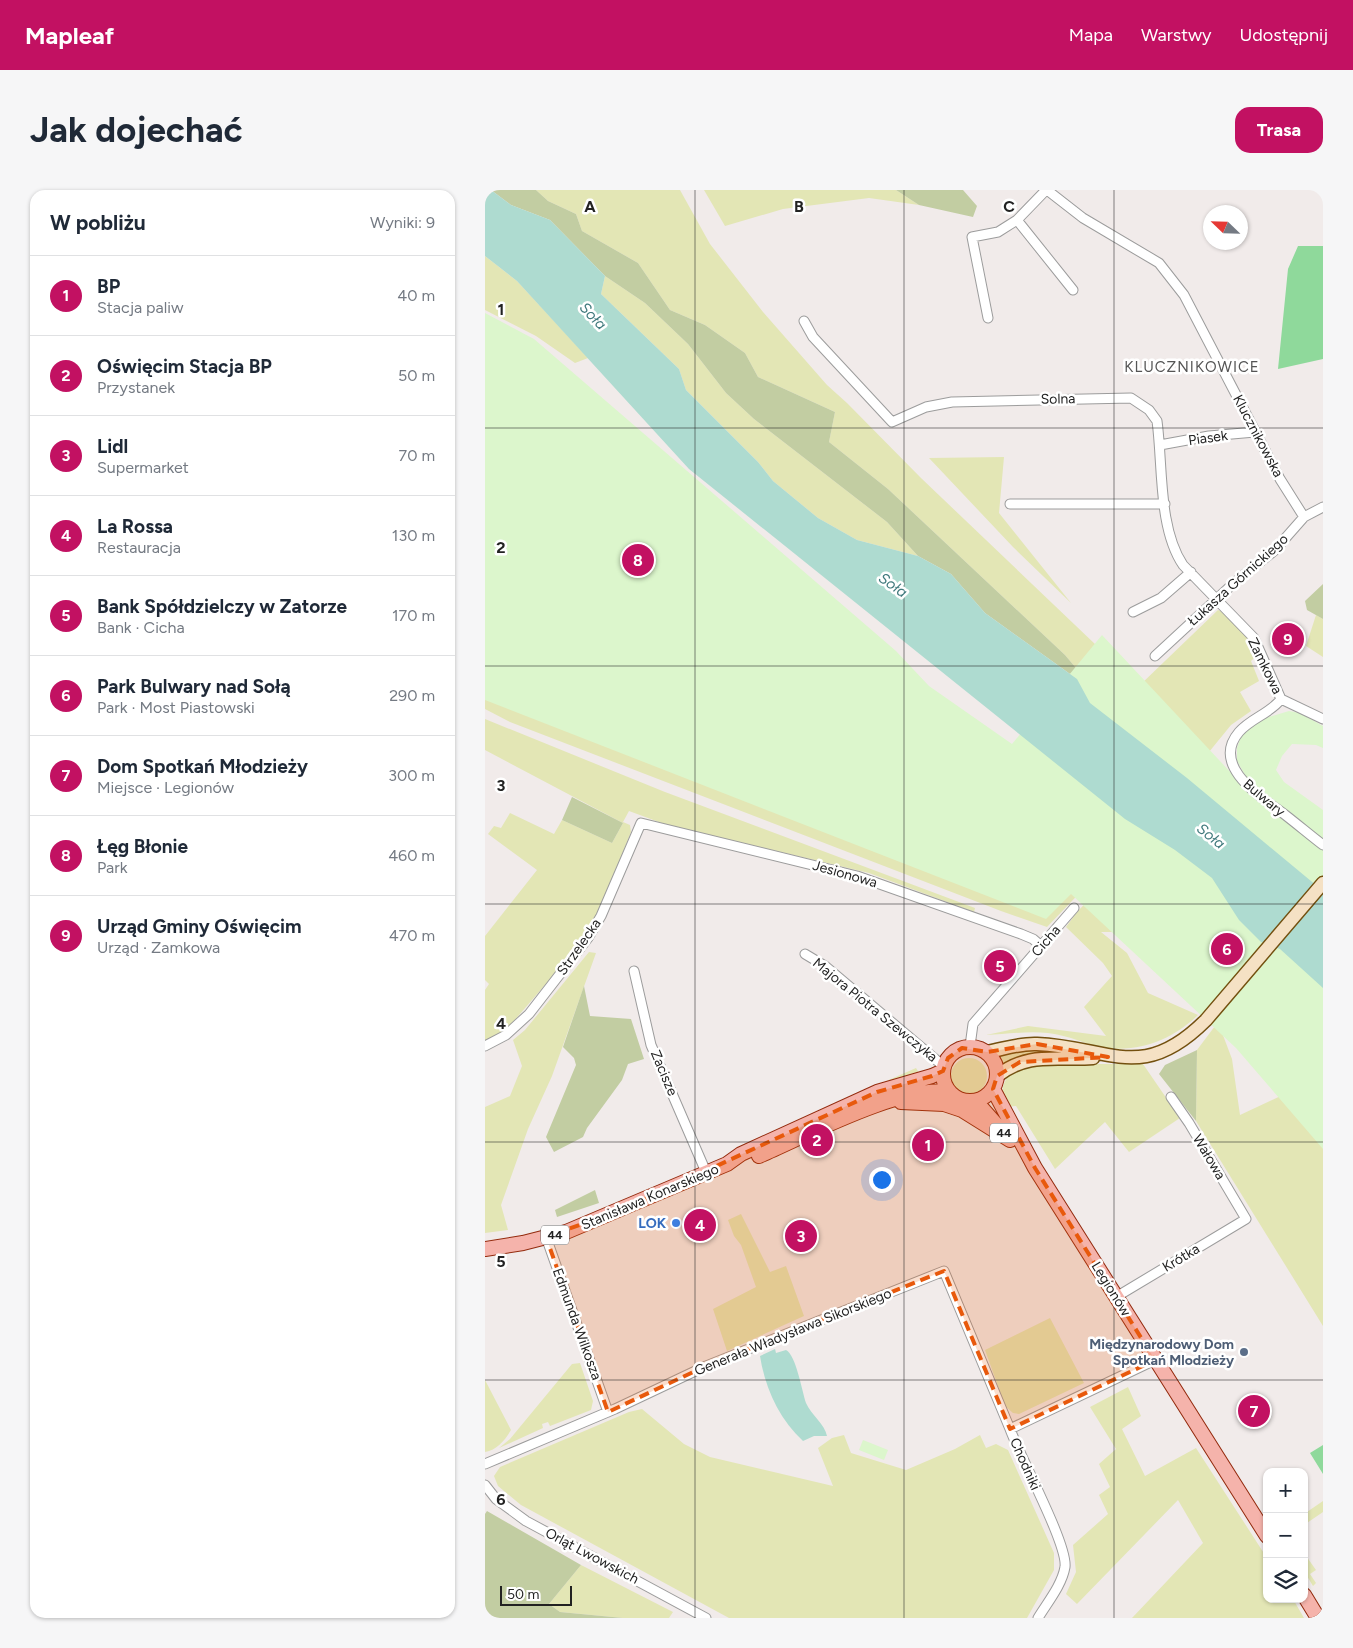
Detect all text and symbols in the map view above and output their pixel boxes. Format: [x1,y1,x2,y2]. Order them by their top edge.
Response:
text: Mapleaf [25,21,114,50]
text: Mapa [1069,24,1113,46]
text: Warstwy [1141,24,1212,46]
text: Udostępnij [1240,24,1328,46]
button: Trasa [1235,107,1323,153]
text: Jak dojechać [30,109,243,151]
text: A [584,197,596,216]
text: B [794,197,804,216]
text: C [1003,197,1015,216]
north arrow [1203,205,1248,250]
text: W pobliżu [50,210,146,235]
text: Wyniki: 9 [370,213,435,232]
text: BP [97,275,120,298]
text: 1 [63,286,69,305]
text: 40 m [397,286,435,305]
text: Stacja paliw [97,298,183,317]
water label: Soła [576,299,610,334]
text: 1 [498,300,504,319]
text: Oświęcim Stacja BP [97,355,272,378]
district label: KLUCZNIKOWICE [1124,358,1260,376]
text: 2 [61,366,71,385]
text: 50 m [398,366,435,385]
text: Przystanek [97,378,175,397]
street label: Solna [1040,390,1076,408]
street label: Klucznikowska [1229,392,1287,480]
street label: Piasek [1187,427,1229,449]
text: Lidl [97,435,128,458]
text: 3 [62,446,70,465]
text: 70 m [399,446,435,465]
text: Supermarket [97,458,189,477]
text: La Rossa [97,515,173,538]
text: 4 [61,526,71,545]
text: 130 m [392,526,435,545]
street label: Łukasza Górnickiego [1184,531,1292,629]
text: Restauracja [97,538,181,557]
text: 2 [496,538,506,557]
pin: 8 [622,541,654,579]
water label: Soła [875,569,911,601]
text: Bank Spółdzielczy w Zatorze [97,595,347,618]
text: 5 [61,606,71,625]
text: 170 m [392,606,435,625]
text: Bank · Cicha [97,618,185,637]
pin: 9 [1272,620,1304,658]
street label: Zamkowa [1244,635,1286,697]
text: Park Bulwary nad Sołą [97,675,291,698]
text: 6 [61,686,71,705]
text: 290 m [389,686,435,705]
text: Park · Most Piastowski [97,698,255,717]
text: Dom Spotkań Młodzieży [97,755,308,778]
text: 7 [62,766,70,785]
text: 300 m [388,766,435,785]
text: 3 [497,776,506,795]
street label: Bulwary [1240,776,1289,821]
text: Miejsce · Legionów [97,778,234,797]
water label: Soła [1193,819,1229,853]
text: Łęg Błonie [97,835,188,858]
text: 8 [61,846,71,865]
text: 460 m [388,846,435,865]
street label: Jesionowa [811,857,879,891]
text: Park [97,858,127,877]
text: Urząd Gminy Oświęcim [97,915,302,938]
street label: Strzelecka [553,915,605,979]
street label: Cicha [1028,922,1064,960]
text: 9 [61,926,71,945]
text: 470 m [389,926,435,945]
pin: 6 [1211,930,1243,968]
text: Urząd · Zamkowa [97,938,220,957]
pin: 5 [984,947,1016,985]
street label: Majora Piotra Szewczyka [809,954,941,1066]
text: 4 [496,1014,506,1033]
street label: Zacisze [647,1048,681,1099]
pin: 2 [801,1121,833,1159]
road number: 44 [990,1124,1018,1142]
pin: 1 [912,1126,944,1164]
street label: Wałowa [1189,1131,1229,1183]
street label: Stanisława Konarskiego [579,1160,721,1234]
your location [869,1167,895,1193]
pin: 4 [684,1206,716,1244]
place label: LOK [638,1215,667,1232]
marker: LOK [670,1217,682,1229]
pin: 3 [785,1217,817,1255]
road number: 44 [541,1226,569,1244]
street label: Krótka [1159,1240,1203,1276]
text: 5 [496,1252,506,1271]
street label: Legionów [1088,1259,1134,1319]
street label: Edmunda Wilkosza [549,1266,605,1382]
street label: Generała Władysława Sikorskiego [692,1285,894,1379]
place label: Międzynarodowy Dom Spotkań Mlodzieży [1089,1336,1235,1369]
marker: Międzynarodowy Dom Spotkań Mlodzieży [1238,1346,1250,1358]
pin: 7 [1238,1392,1270,1430]
street label: Chodniki [1006,1435,1044,1493]
map controls [1263,1468,1308,1603]
button: + [1263,1468,1308,1513]
text: 6 [496,1490,506,1509]
button: − [1263,1513,1308,1558]
street label: Orląt Lwowskich [542,1524,642,1588]
button: layers [1263,1558,1308,1603]
scale bar [500,1583,573,1606]
text: 50 m [507,1586,539,1603]

